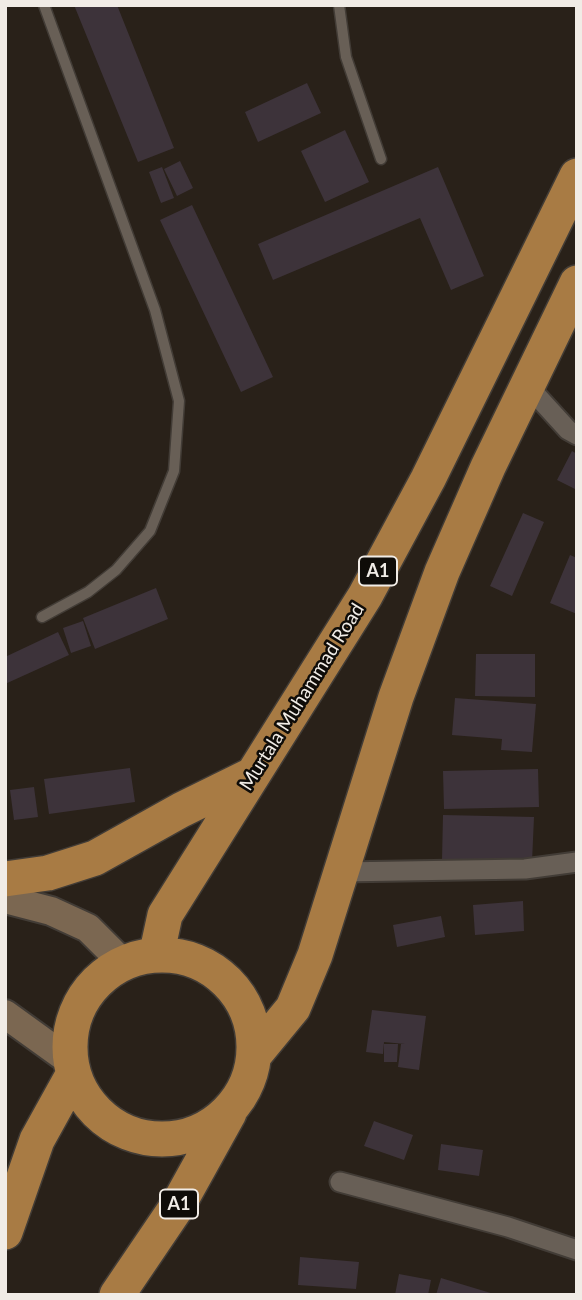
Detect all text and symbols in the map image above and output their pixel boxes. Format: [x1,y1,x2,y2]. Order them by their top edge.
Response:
road number: A1 [359,556,397,586]
street label: Murtala Muhammad Road [235,599,369,795]
road number: A1 [160,1190,198,1218]

